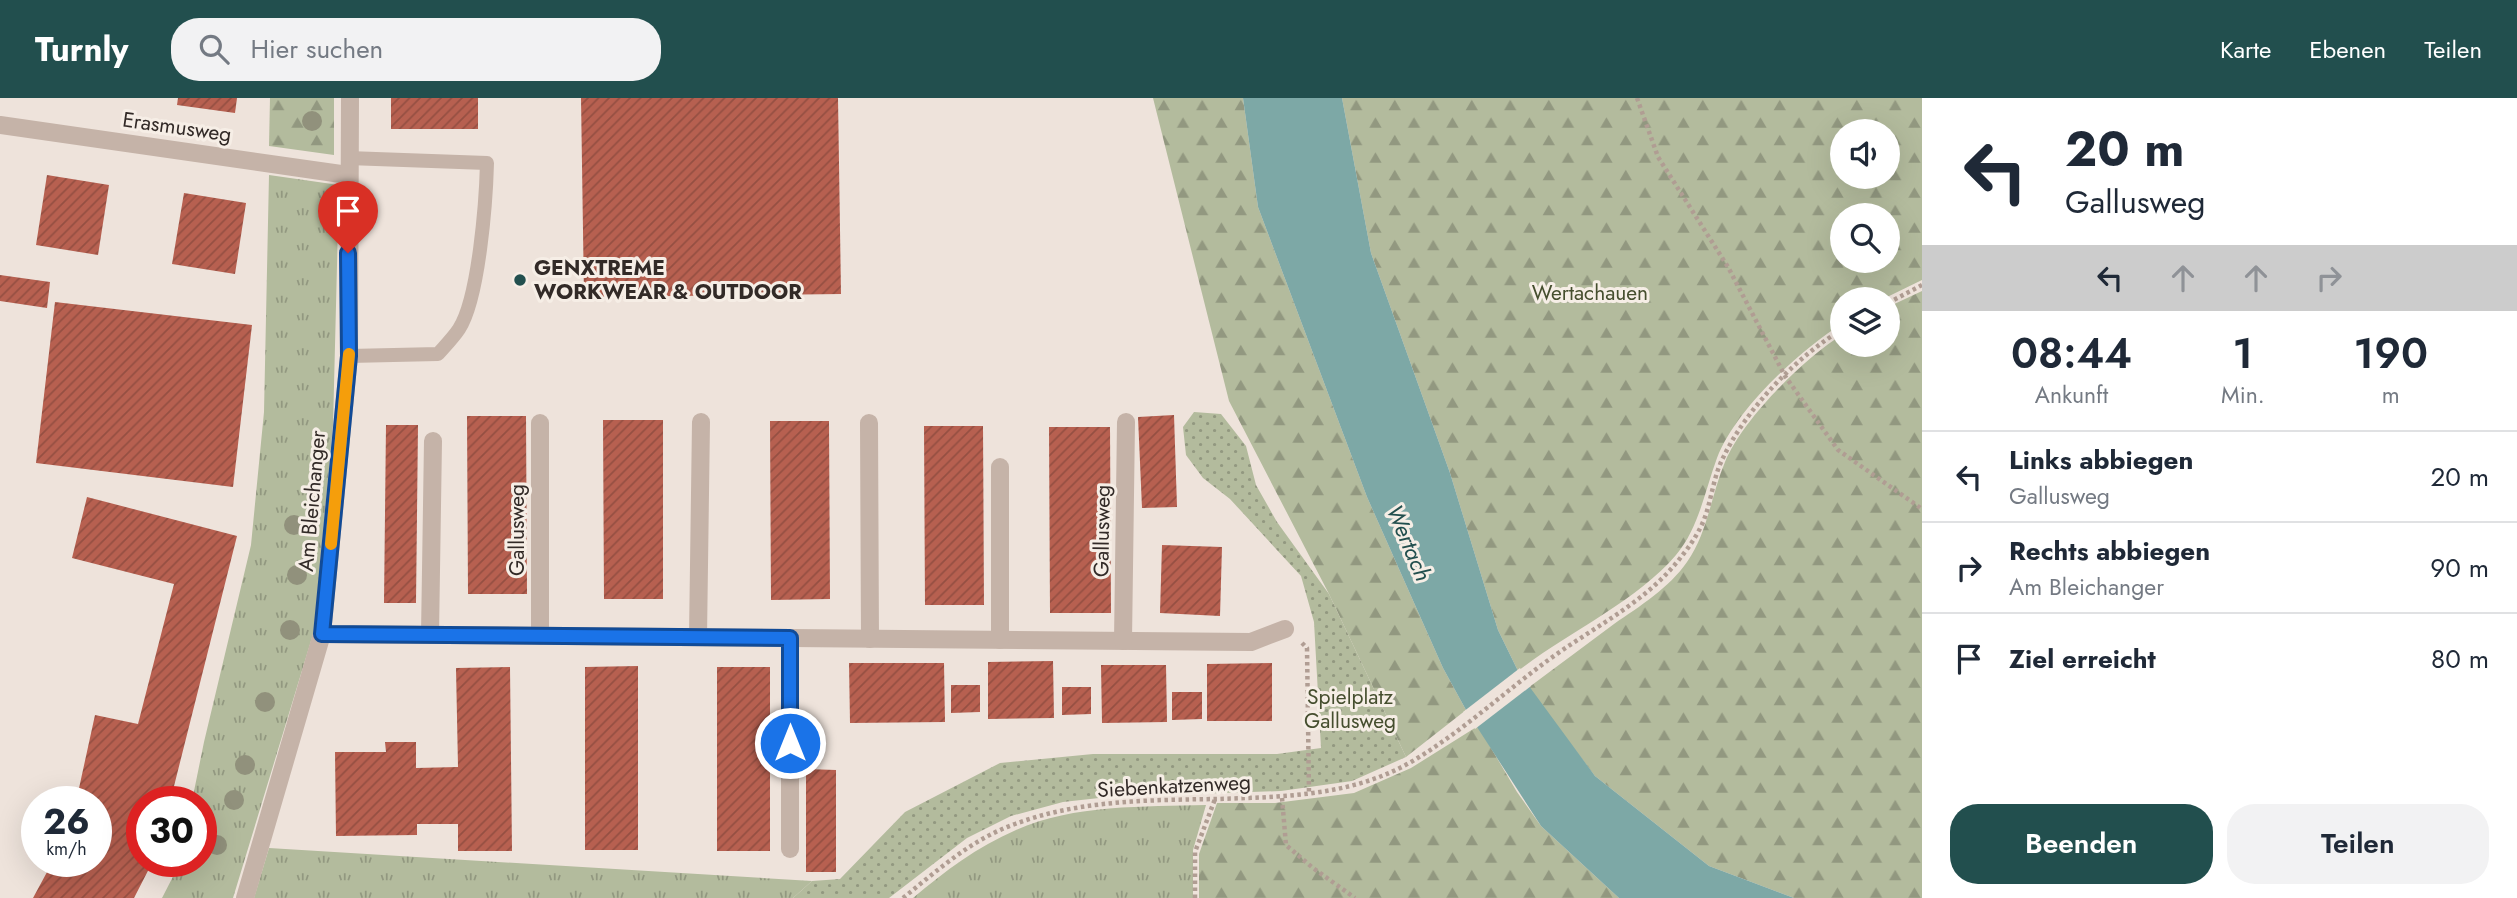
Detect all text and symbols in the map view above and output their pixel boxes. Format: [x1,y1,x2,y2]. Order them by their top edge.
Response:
search box [171,18,661,81]
text: Turnly [35,26,129,73]
icon: search [195,30,233,68]
text: Hier suchen [251,30,383,68]
text: Karte [2220,32,2271,67]
text: Ebenen [2309,32,2386,67]
text: Teilen [2424,32,2482,67]
street label: Erasmusweg [121,105,233,149]
text: 20 m [2065,114,2184,184]
map controls [1830,119,1900,357]
button: sound [1830,119,1900,189]
icon: left [1950,126,2041,217]
text: Gallusweg [2065,179,2205,225]
pin [318,181,378,253]
icon: arrive [329,192,367,230]
button: search [1830,203,1900,273]
place label: GENXTREME WORKWEAR & OUTDOOR [534,253,802,307]
icon: left [2091,259,2129,297]
icon: ahead [2164,259,2202,297]
icon: ahead [2237,259,2275,297]
icon: right [2310,259,2348,297]
marker: GENXTREME WORKWEAR & OUTDOOR [512,272,528,288]
park label: Wertachauen [1532,278,1648,308]
button: layers [1830,287,1900,357]
text: 08:44 [2011,323,2132,384]
text: 1 [2233,323,2253,384]
text: 190 [2354,323,2428,384]
text: Ankunft [2035,378,2108,412]
text: Min. [2221,378,2265,412]
text: m [2382,378,2400,412]
street label: Am Bleichanger [291,428,333,573]
text: Links abbiegen [2009,441,2193,479]
icon: left [1950,458,1988,496]
text: 20 m [2431,458,2489,496]
text: Gallusweg [2009,479,2110,513]
street label: Gallusweg [502,484,532,576]
street label: Gallusweg [1086,485,1118,577]
water label: Wertach [1378,500,1440,586]
text: Rechts abbiegen [2009,532,2210,570]
icon: right [1950,549,1988,587]
text: 90 m [2430,549,2489,587]
text: Am Bleichanger [2009,570,2164,604]
icon: arrive [1950,640,1988,678]
text: Ziel erreicht [2009,640,2156,678]
text: 80 m [2431,640,2489,678]
park label: Spielplatz Gallusweg [1304,682,1396,736]
position arrow [753,706,827,780]
street label: Siebenkatzenweg [1096,767,1252,805]
speed limit sign: 30 [126,786,217,877]
text: 26 [43,797,90,847]
button: Beenden [1950,804,2213,884]
button: Teilen [2227,804,2489,884]
text: km/h [46,836,87,862]

